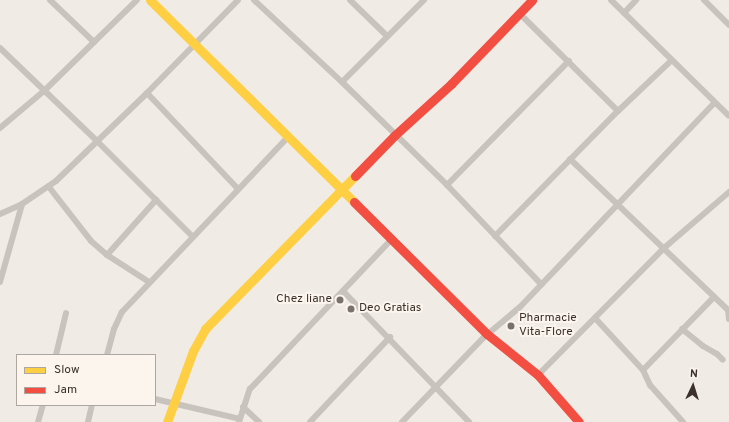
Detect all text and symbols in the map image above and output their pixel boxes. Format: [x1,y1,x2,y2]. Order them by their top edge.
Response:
place label: Chez liane [276,293,332,307]
marker: Chez liane [335,295,345,305]
place label: Deo Gratias [359,302,421,316]
marker: Deo Gratias [346,304,356,314]
place label: Pharmacie Vita-Flore [519,312,577,340]
marker: Pharmacie Vita-Flore [506,321,516,331]
legend [16,354,156,406]
text: Slow [54,362,80,378]
north arrow [673,366,713,406]
text: N [689,367,698,381]
text: Jam [54,382,77,398]

